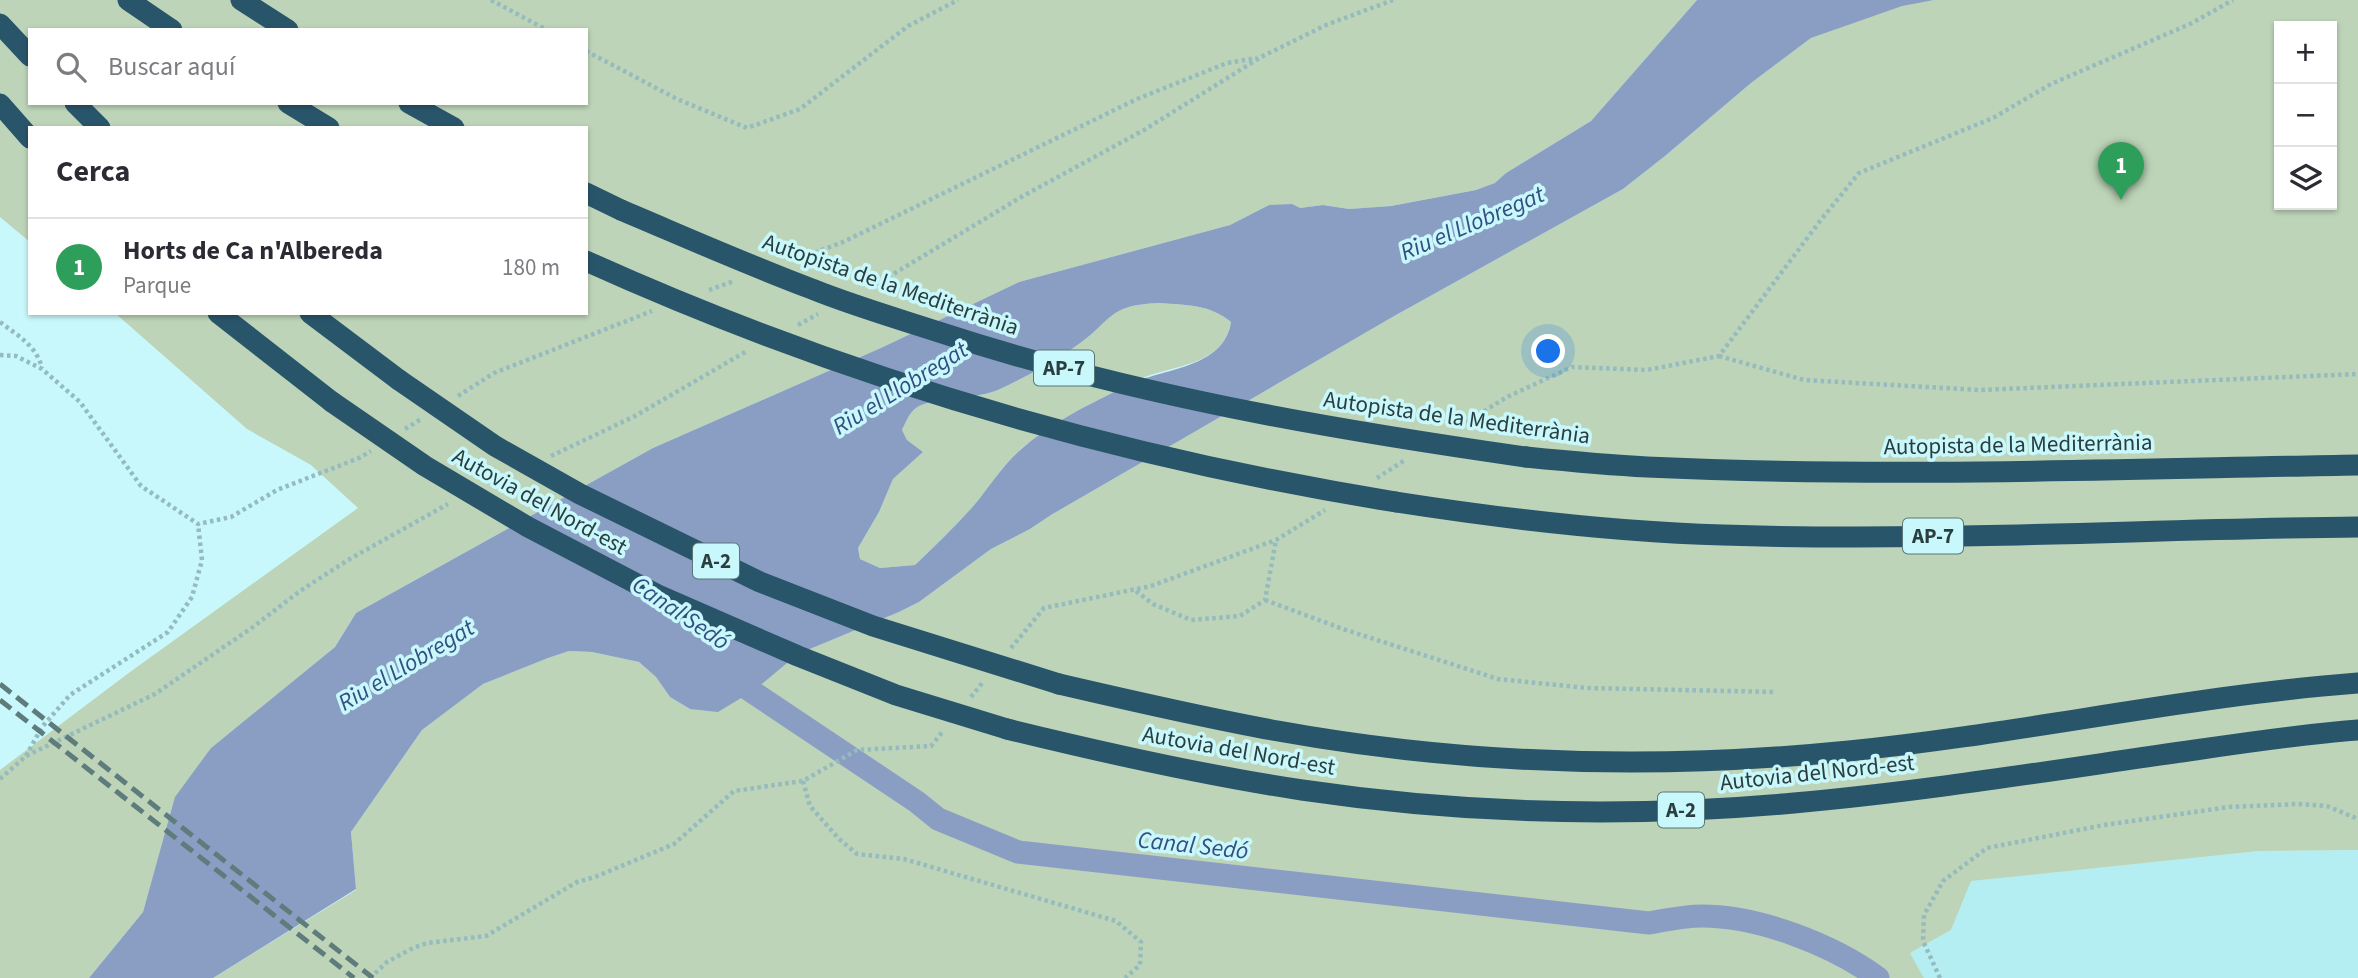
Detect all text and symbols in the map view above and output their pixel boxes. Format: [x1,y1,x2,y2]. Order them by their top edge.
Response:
map controls [2274,21,2337,210]
button: + [2274,21,2337,84]
search box [28,28,588,105]
icon: search [52,48,90,86]
text: Buscar aquí [108,48,235,85]
button: − [2274,84,2337,147]
pin: 1 [2098,142,2144,200]
button: layers [2274,147,2337,210]
text: Cerca [56,150,130,193]
water label: Riu el Llobregat [1395,177,1551,270]
street label: Autopista de la Mediterrània [758,225,1023,344]
text: Horts de Ca n'Albereda [123,232,383,269]
text: 1 [73,251,85,284]
text: 180 m [502,251,560,284]
text: Parque [123,269,191,302]
water label: Riu el Llobregat [826,332,976,444]
your location [1531,334,1565,368]
road number: AP-7 [1034,350,1094,386]
street label: Autopista de la Mediterrània [1321,382,1592,453]
street label: Autopista de la Mediterrània [1883,426,2153,463]
street label: Autovia del Nord-est [446,440,633,563]
road number: AP-7 [1903,518,1963,554]
road number: A-2 [693,544,739,578]
water label: Canal Sedó [625,568,737,659]
water label: Riu el Llobregat [331,610,482,720]
street label: Autovia del Nord-est [1140,717,1338,784]
street label: Autovia del Nord-est [1718,746,1916,799]
road number: A-2 [1658,792,1704,828]
water label: Canal Sedó [1136,822,1250,869]

